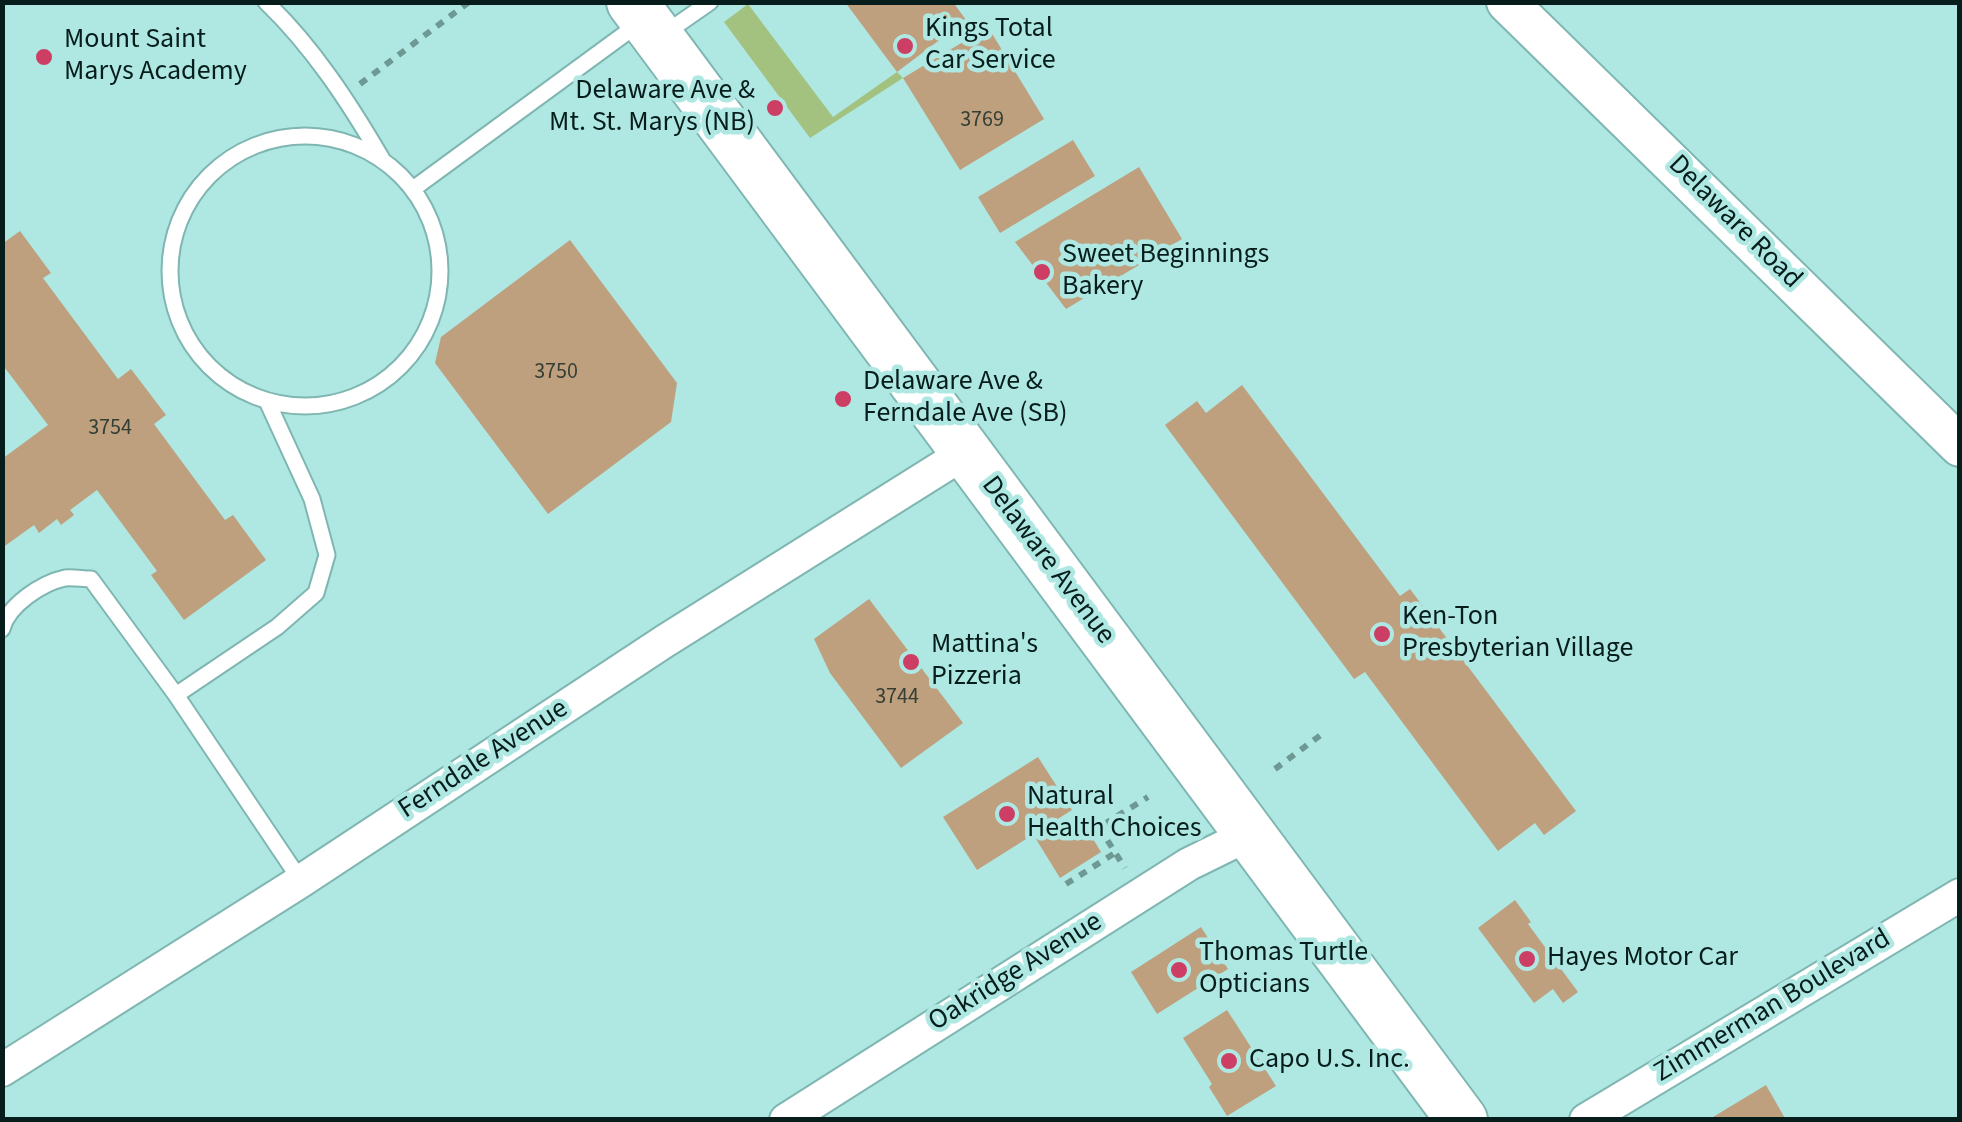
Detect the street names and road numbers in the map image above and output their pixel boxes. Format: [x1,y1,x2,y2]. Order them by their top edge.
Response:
street label: Delaware Road [1660,149,1808,297]
street label: Delaware Avenue [973,470,1121,652]
street label: Ferndale Avenue [393,693,575,827]
street label: Oakridge Avenue [923,906,1109,1040]
street label: Zimmerman Boulevard [1649,923,1897,1091]

